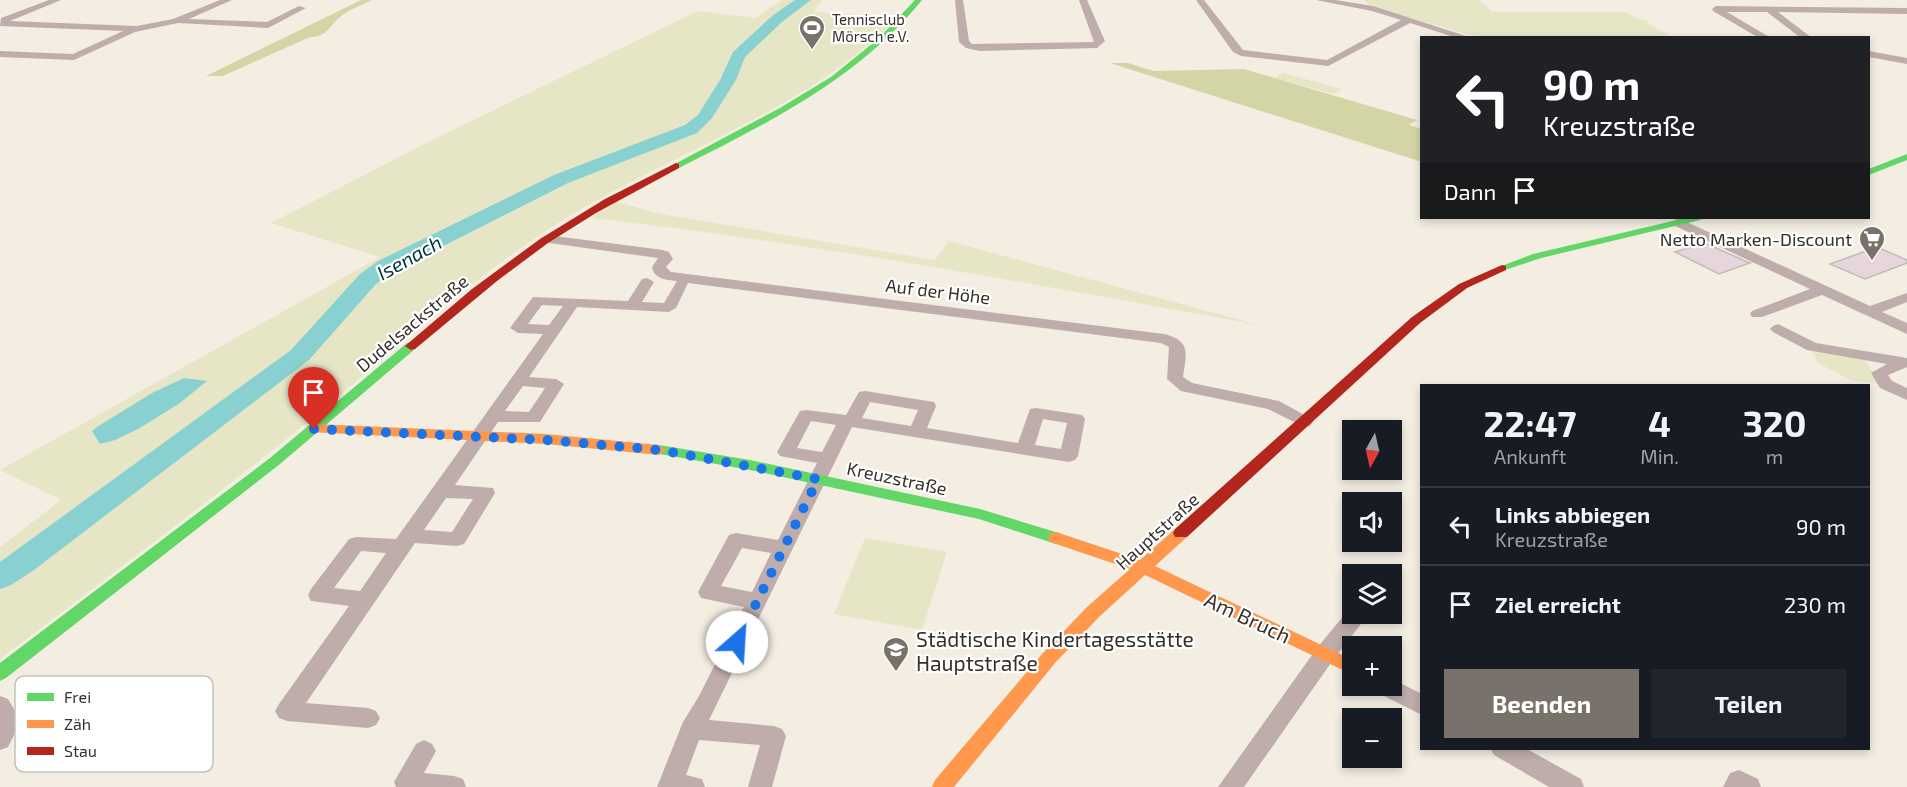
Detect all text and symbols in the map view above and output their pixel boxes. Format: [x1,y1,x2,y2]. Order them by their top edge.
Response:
place label: Tennisclub Mörsch e.V. [832,10,909,45]
sports icon: Tennisclub Mörsch e.V. [797,13,827,51]
text: 90 m [1543,58,1640,108]
icon: left [1444,60,1522,138]
text: Kreuzstraße [1543,109,1695,141]
icon: arrive [1508,174,1541,207]
text: Dann [1444,178,1496,204]
supermarket icon: Netto Marken-Discount [1857,224,1887,262]
place label: Netto Marken-Discount [1660,228,1852,250]
water label: Isenach [372,229,446,285]
street label: Dudelsackstraße [352,270,472,376]
street label: Auf der Höhe [884,274,992,308]
pin [288,367,339,429]
icon: arrive [297,376,330,409]
text: 22:47 [1484,401,1577,444]
text: 4 [1648,401,1671,444]
text: 320 [1742,401,1806,444]
north arrow [1342,420,1402,480]
map controls [1342,420,1402,768]
text: Ankunft [1494,444,1566,468]
text: Min. [1640,444,1679,468]
text: m [1766,444,1783,468]
street label: Kreuzstraße [845,457,949,499]
street label: Hauptstraße [1111,488,1203,574]
button: sound [1342,492,1402,552]
text: Links abbiegen [1495,501,1650,527]
icon: left [1444,510,1477,543]
text: 90 m [1796,513,1846,539]
text: Kreuzstraße [1495,527,1608,551]
button: layers [1342,564,1402,624]
street label: Am Bruch [1201,586,1295,648]
icon: arrive [1444,588,1477,621]
text: Ziel erreicht [1495,591,1621,617]
text: 230 m [1784,591,1846,617]
position arrow [705,610,769,674]
place label: Städtische Kindertagesstätte Hauptstraße [916,626,1194,675]
school or university icon: Städtische Kindertagesstätte Hauptstraße [881,635,911,673]
button: + [1342,636,1402,696]
button: Beenden [1444,669,1639,738]
button: Teilen [1651,669,1846,738]
legend [15,676,213,772]
text: Frei [64,687,91,706]
button: − [1342,708,1402,768]
text: Zäh [64,714,91,733]
text: Stau [64,741,97,760]

